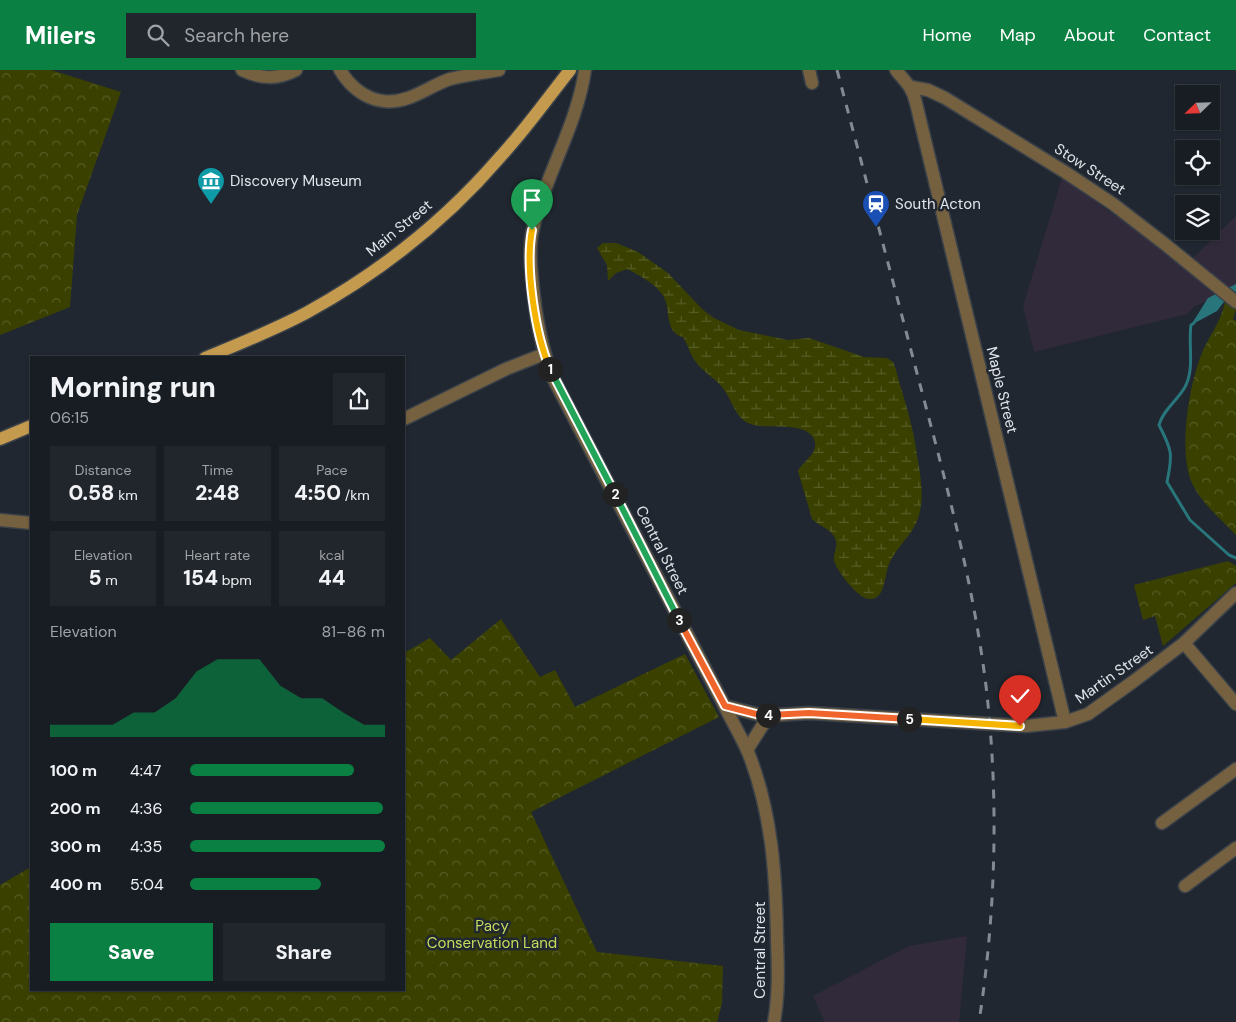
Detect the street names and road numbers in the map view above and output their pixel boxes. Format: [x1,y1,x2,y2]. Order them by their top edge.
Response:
street label: Stow Street [1051,139,1129,199]
street label: Main Street [362,195,436,261]
street label: Maple Street [982,345,1022,435]
street label: Central Street [631,502,693,598]
street label: Martin Street [1071,640,1157,708]
street label: Central Street [750,901,770,999]

